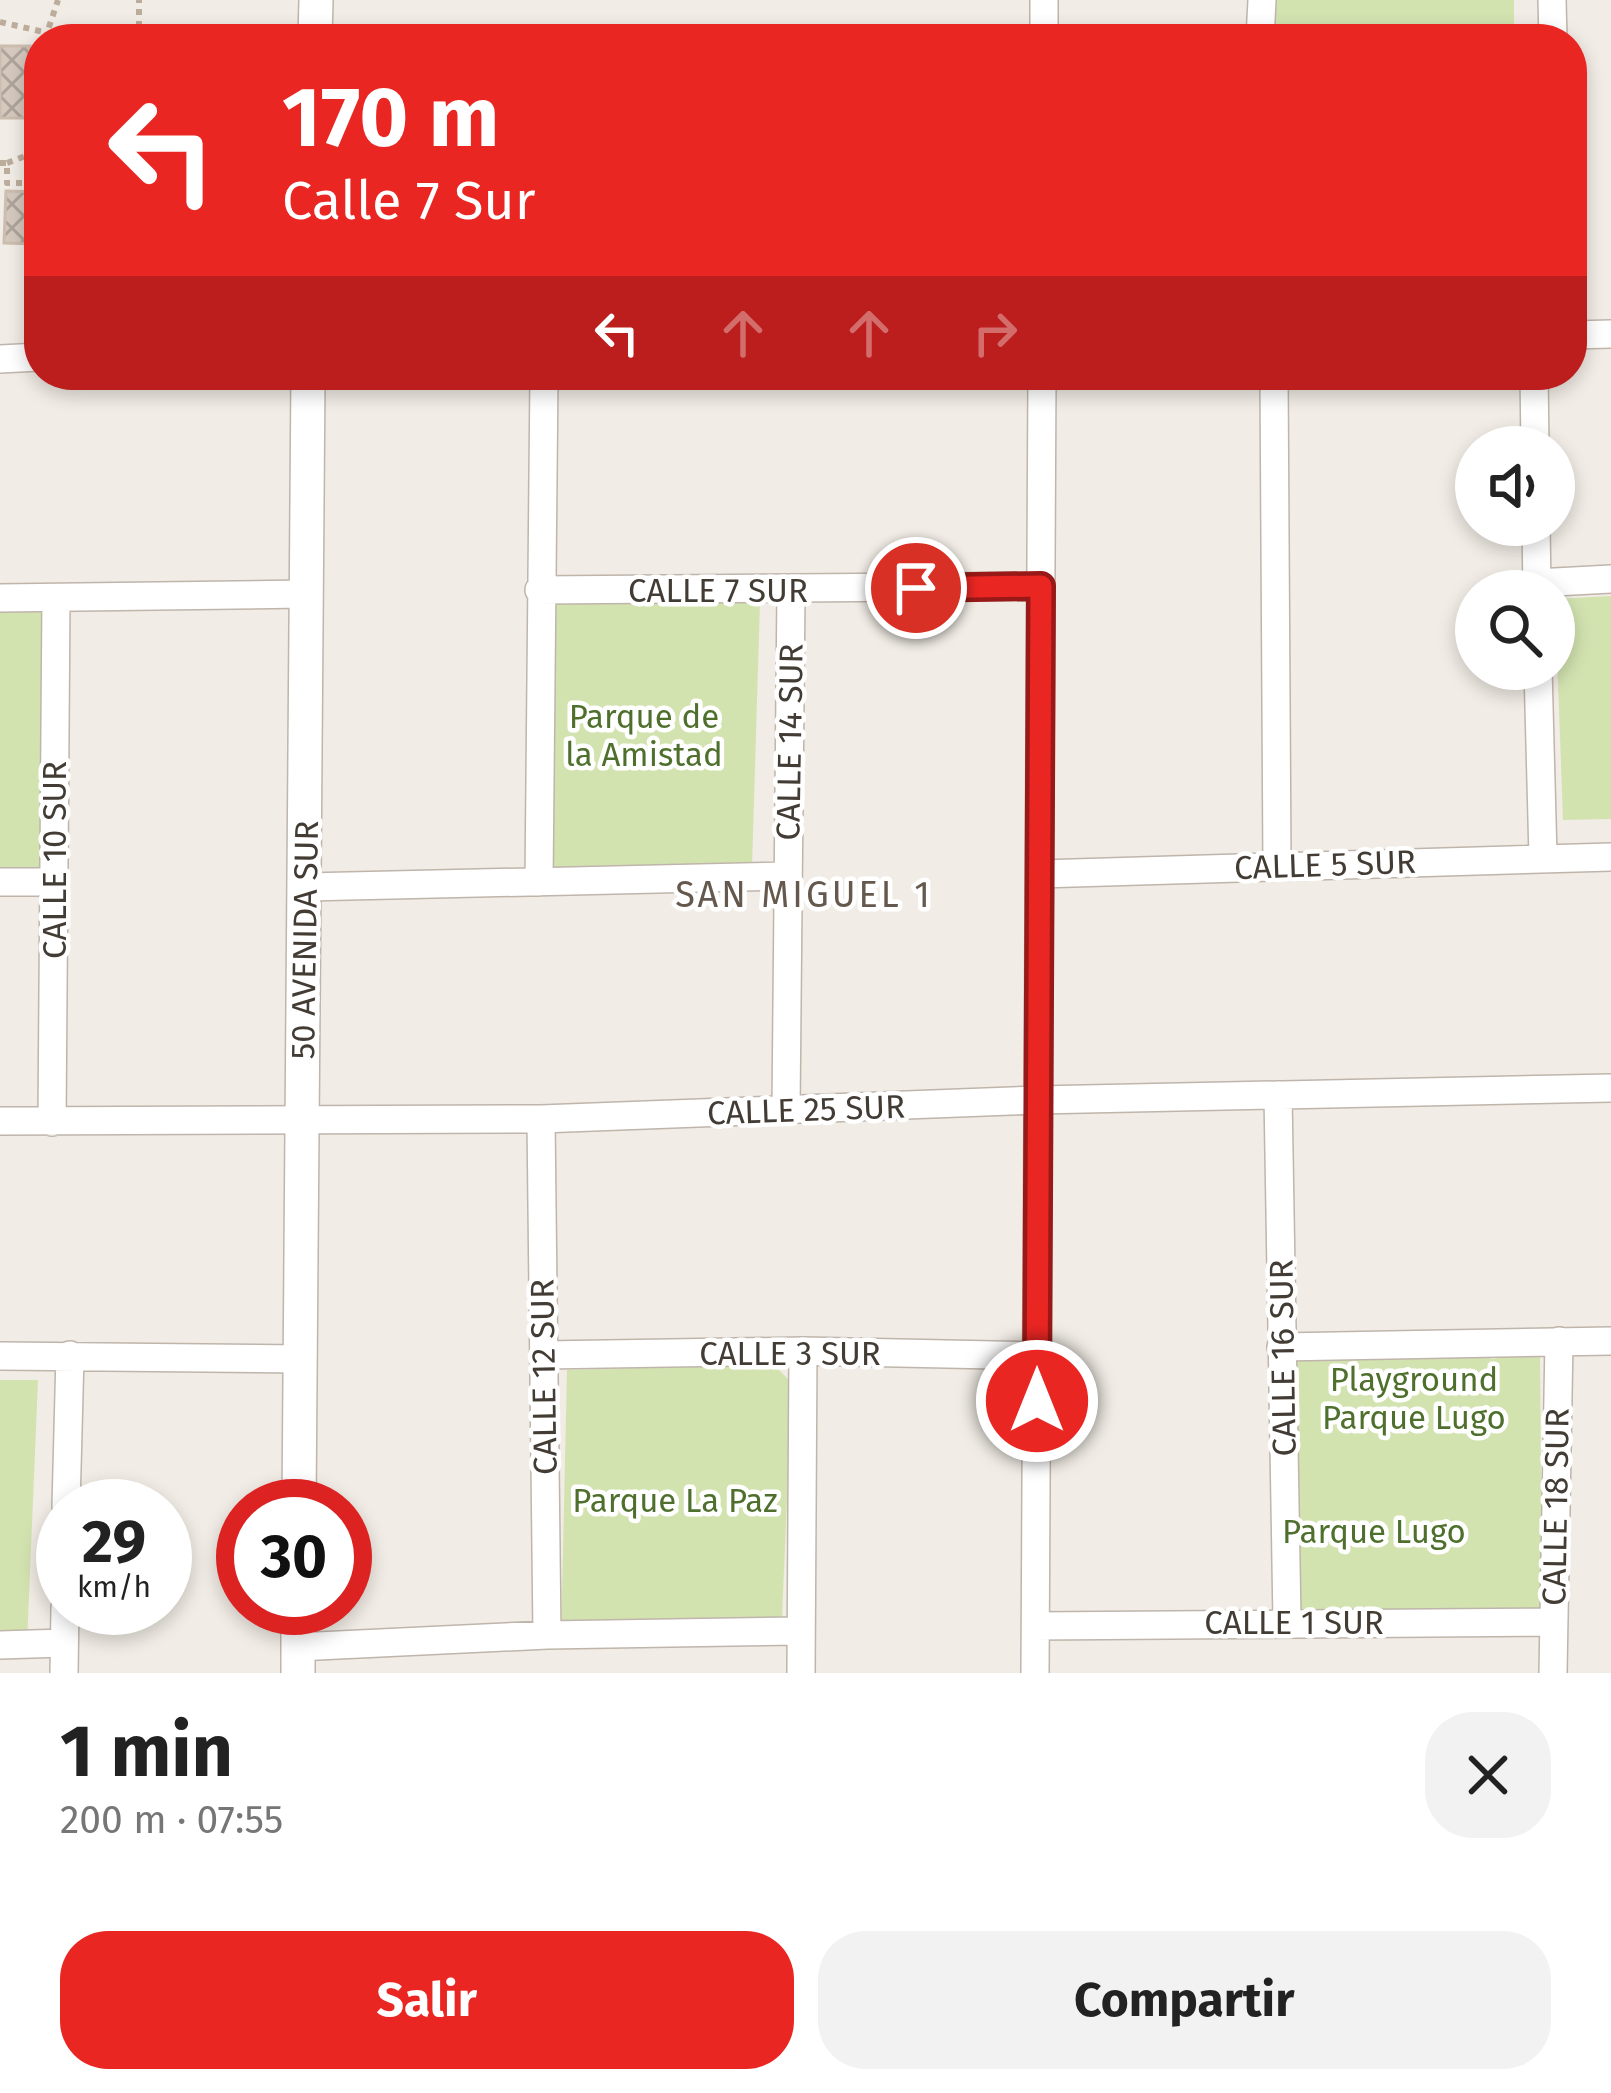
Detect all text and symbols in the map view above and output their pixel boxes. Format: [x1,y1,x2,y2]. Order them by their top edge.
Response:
text: 170 m [282,67,499,168]
icon: left [84,72,240,228]
text: Calle 7 Sur [282,169,536,233]
icon: left [584,300,650,366]
icon: ahead [710,300,776,366]
icon: ahead [836,300,902,366]
icon: right [962,300,1028,366]
map controls [1455,426,1575,690]
button: sound [1455,426,1575,546]
pin [865,537,967,639]
icon: arrive [883,555,949,621]
button: search [1455,570,1575,690]
street label: CALLE 7 SUR [628,571,808,611]
street label: CALLE 14 SUR [768,643,812,841]
park label: Parque de la Amistad [565,697,723,775]
street label: CALLE 10 SUR [35,761,75,959]
street label: 50 AVENIDA SUR [283,820,327,1060]
street label: CALLE 5 SUR [1234,842,1417,888]
district label: SAN MIGUEL 1 [675,873,933,917]
street label: CALLE 25 SUR [706,1087,906,1133]
street label: CALLE 16 SUR [1261,1259,1305,1457]
street label: CALLE 12 SUR [522,1279,566,1475]
street label: CALLE 3 SUR [699,1334,881,1374]
position arrow [974,1338,1100,1464]
park label: Playground Parque Lugo [1322,1360,1506,1438]
street label: CALLE 18 SUR [1534,1408,1578,1606]
speed limit sign: 30 [216,1479,372,1635]
park label: Parque La Paz [572,1481,778,1521]
text: 29 [82,1506,146,1578]
park label: Parque Lugo [1282,1512,1466,1552]
text: km/h [77,1569,151,1605]
street label: CALLE 1 SUR [1204,1603,1384,1643]
text: 1 min [60,1709,233,1795]
button: close [1425,1712,1551,1838]
text: 200 m · 07:55 [60,1797,283,1843]
button: Salir [60,1931,794,2069]
button: Compartir [818,1931,1551,2069]

